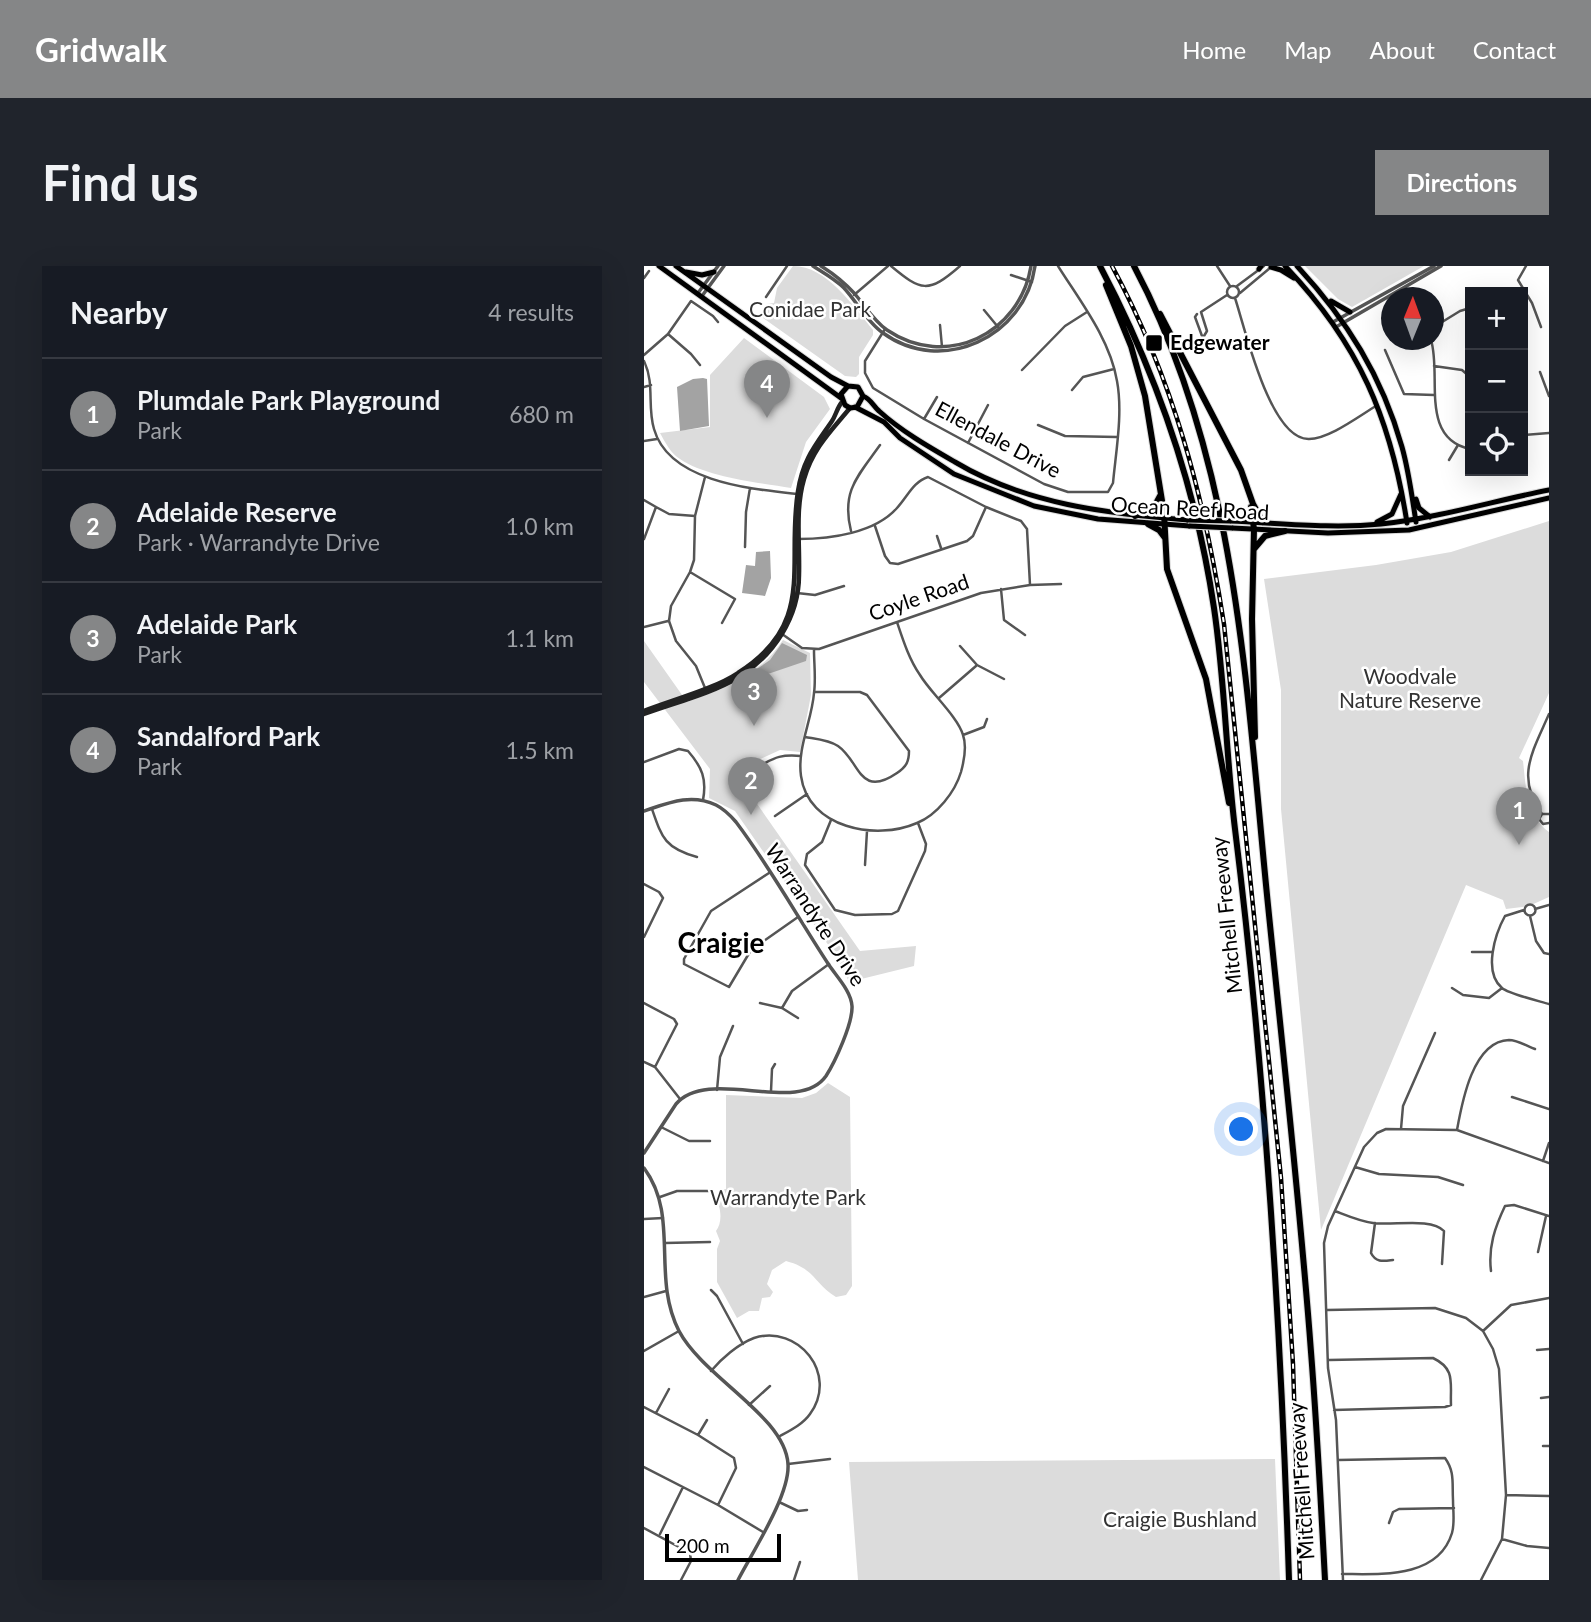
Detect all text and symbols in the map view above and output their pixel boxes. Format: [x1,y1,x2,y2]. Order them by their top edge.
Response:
text: Gridwalk [35,29,167,69]
text: Home [1182,35,1246,64]
text: Map [1284,35,1332,64]
text: About [1370,35,1435,64]
text: Contact [1473,35,1556,64]
button: Directions [1375,150,1549,215]
text: Find us [42,153,199,211]
north arrow [1381,287,1444,350]
map controls [1465,287,1528,476]
button: + [1465,287,1528,350]
text: Nearby [70,294,168,330]
park label: Conidae Park [749,296,871,321]
text: 4 results [488,298,574,326]
place label: Edgewater [1170,329,1270,354]
marker: Edgewater [1144,333,1164,353]
button: − [1465,350,1528,413]
pin: 4 [744,360,790,418]
text: Plumdale Park Playground [137,384,440,416]
street label: Ellendale Drive [932,395,1066,482]
text: 1 [86,400,100,428]
text: 680 m [509,400,574,428]
button: locate [1465,413,1528,476]
text: Park [137,416,182,444]
street label: Ocean Reef Road [1110,491,1270,524]
text: Adelaide Reserve [137,496,337,528]
text: 2 [86,512,100,540]
text: 1.0 km [505,512,574,540]
text: Park · Warrandyte Drive [137,528,380,556]
street label: Coyle Road [865,568,972,625]
text: Adelaide Park [137,608,297,640]
text: 3 [86,624,100,652]
text: 1.1 km [505,624,574,652]
text: Park [137,640,182,668]
park label: Woodvale Nature Reserve [1339,663,1481,712]
pin: 3 [731,668,777,726]
text: Sandalford Park [137,720,320,752]
text: 4 [86,736,100,764]
text: 1.5 km [505,736,574,764]
text: Park [137,752,182,780]
pin: 2 [728,757,774,815]
pin: 1 [1496,787,1542,845]
street label: Mitchell Freeway [1205,835,1246,995]
street label: Warrandyte Drive [761,838,872,990]
district label: Craigie [678,925,764,959]
your location [1224,1112,1258,1146]
park label: Warrandyte Park [710,1184,866,1209]
street label: Mitchell Freeway [1283,1401,1318,1561]
park label: Craigie Bushland [1103,1506,1257,1531]
scale bar [665,1531,780,1563]
text: 200 m [676,1534,730,1557]

